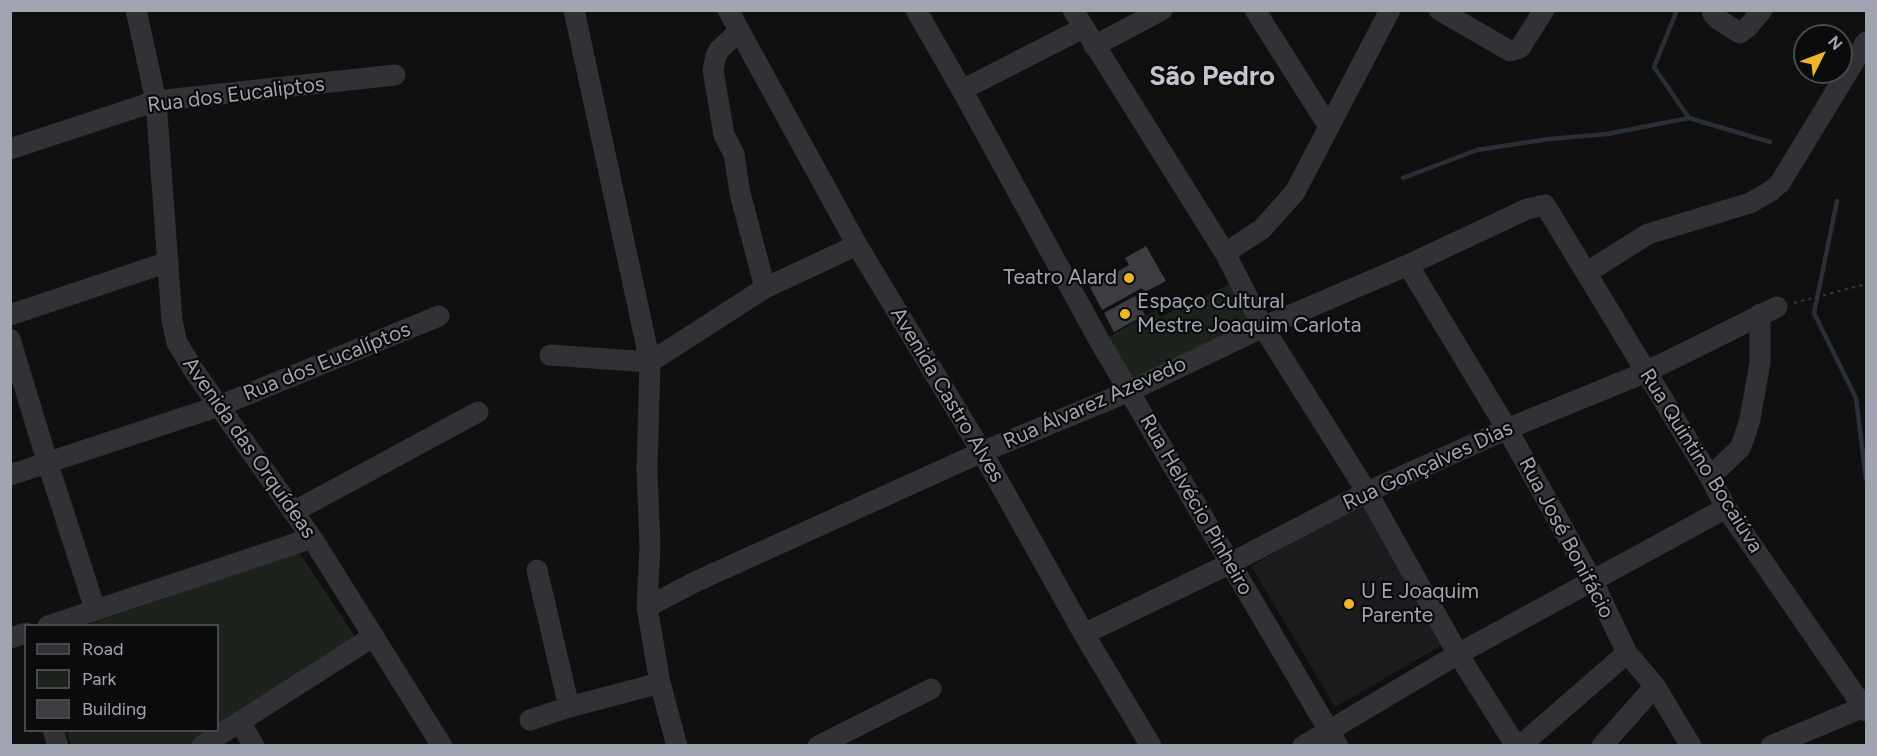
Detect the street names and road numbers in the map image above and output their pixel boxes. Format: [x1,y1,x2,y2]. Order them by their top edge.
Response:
street label: Rua dos Eucaliptos [146,72,326,118]
street label: Avenida Castro Alves [885,303,1009,487]
street label: Rua dos Eucalíptos [240,317,414,407]
street label: Rua Álvarez Azevedo [1000,351,1190,455]
street label: Avenida das Orquídeas [177,353,321,543]
street label: Rua Quintino Bocaiúva [1634,364,1768,558]
street label: Rua Helvécio Pinheiro [1134,410,1258,600]
street label: Rua Gonçalves Dias [1339,416,1517,516]
street label: Rua José Bonifácio [1513,453,1619,623]

